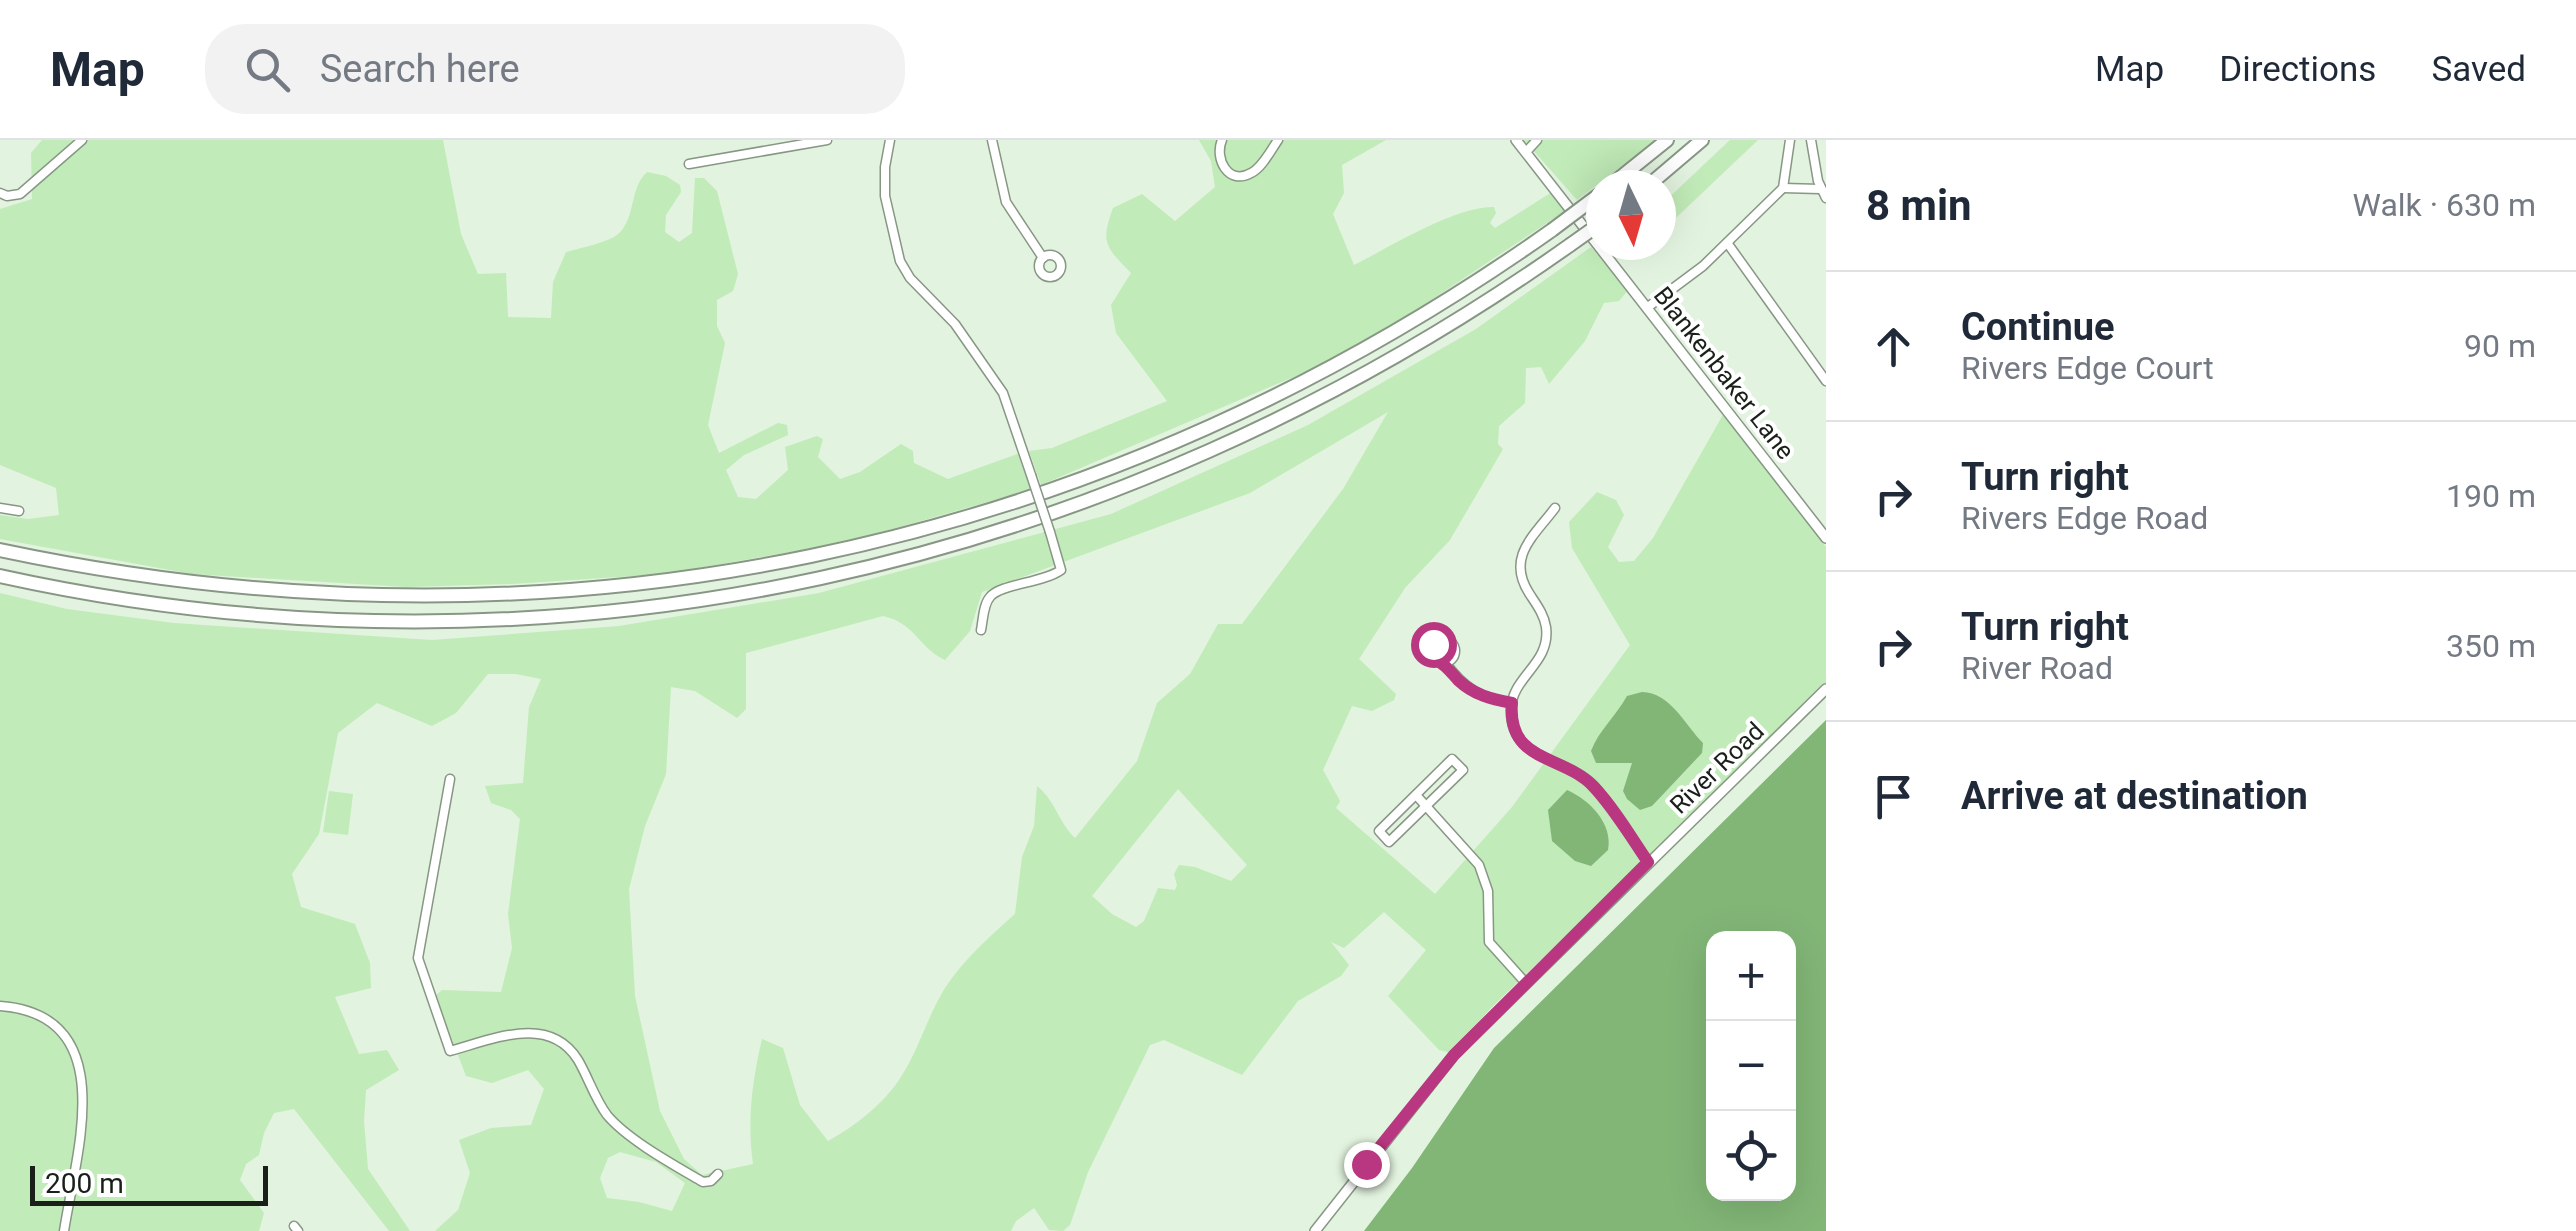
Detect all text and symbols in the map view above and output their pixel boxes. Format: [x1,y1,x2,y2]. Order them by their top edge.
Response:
search box [205,24,905,114]
text: Map [50,41,145,98]
icon: search [240,42,295,97]
text: Search here [320,47,520,91]
text: Map [2095,49,2164,90]
text: Directions [2219,49,2376,90]
text: Saved [2431,49,2526,90]
north arrow [1586,170,1676,260]
text: 8 min [1866,181,1972,230]
text: Walk · 630 m [2353,186,2536,224]
street label: Blankenbaker Lane [1648,281,1800,465]
text: Continue [1961,305,2115,349]
icon: ahead [1866,319,1921,374]
text: 90 m [2464,327,2536,365]
text: Rivers Edge Court [1961,349,2214,387]
text: Turn right [1961,455,2129,499]
icon: right [1866,469,1921,524]
text: 190 m [2446,477,2536,515]
text: Rivers Edge Road [1961,499,2208,537]
text: Turn right [1961,605,2129,649]
icon: right [1866,619,1921,674]
route start [1411,622,1457,668]
text: 350 m [2446,627,2536,665]
text: River Road [1961,649,2113,687]
street label: River Road [1664,716,1770,820]
icon: arrive [1866,769,1921,824]
text: Arrive at destination [1961,774,2308,818]
map controls [1706,931,1796,1201]
button: + [1706,931,1796,1021]
button: − [1706,1021,1796,1111]
button: locate [1706,1111,1796,1201]
route end [1344,1142,1390,1188]
scale bar [30,1161,268,1206]
text: 200 m [45,1167,124,1200]

